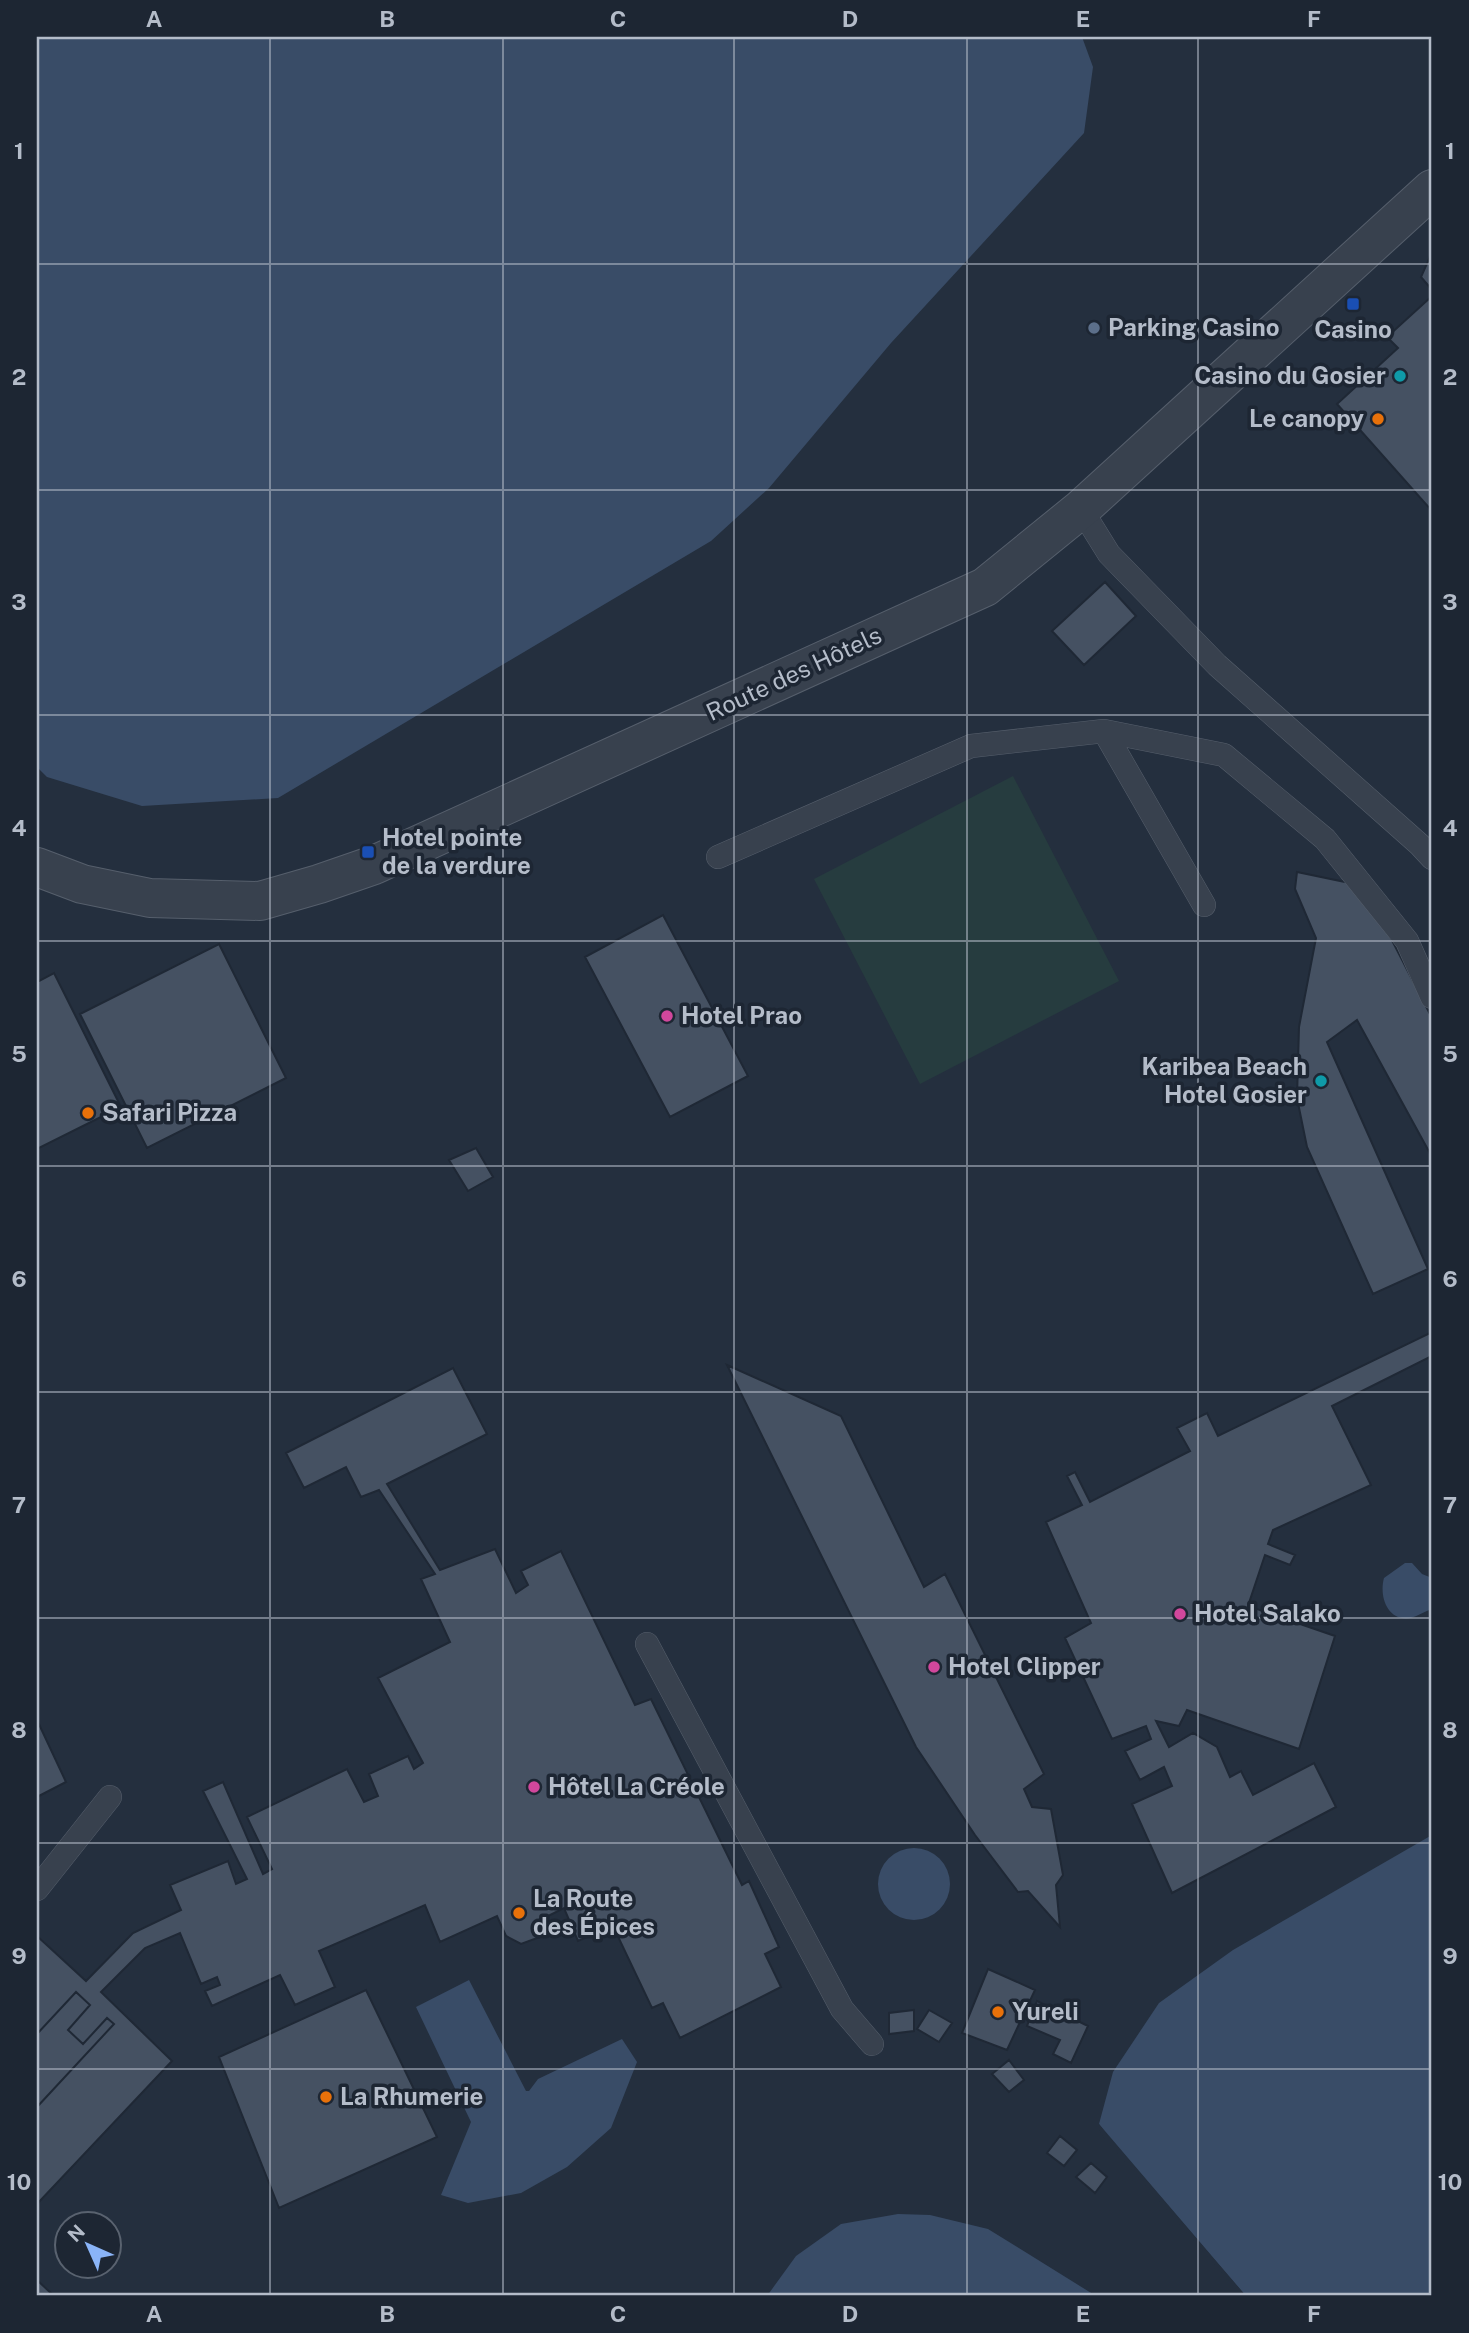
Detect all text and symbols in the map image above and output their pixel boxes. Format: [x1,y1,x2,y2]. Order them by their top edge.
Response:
text: A [146,5,163,32]
text: B [379,5,395,32]
text: C [610,5,626,32]
text: D [842,5,858,32]
text: E [1076,5,1090,32]
text: F [1307,5,1321,32]
text: 1 [14,137,24,164]
text: 1 [1445,137,1455,164]
marker: Casino [1345,296,1361,312]
place label: Parking Casino [1108,313,1279,341]
place label: Casino [1314,315,1392,343]
marker: Parking Casino [1086,320,1102,336]
place label: Casino du Gosier [1194,361,1386,389]
text: 2 [12,363,26,390]
text: 2 [1443,363,1457,390]
marker: Casino du Gosier [1392,368,1408,384]
place label: Le canopy [1249,404,1364,432]
marker: Le canopy [1370,411,1386,427]
text: 3 [11,588,27,615]
text: 3 [1442,588,1458,615]
street label: Route des Hôtels [702,620,886,726]
text: 4 [11,814,27,841]
text: 4 [1442,814,1458,841]
place label: Hotel pointe de la verdure [382,823,531,879]
marker: Hotel pointe de la verdure [360,844,376,860]
place label: Hotel Prao [681,1001,802,1029]
marker: Hotel Prao [659,1008,675,1024]
text: 5 [11,1040,27,1067]
text: 5 [1442,1040,1458,1067]
place label: Karibea Beach Hotel Gosier [1142,1052,1307,1108]
marker: Karibea Beach Hotel Gosier [1313,1073,1329,1089]
place label: Safari Pizza [102,1098,237,1126]
marker: Safari Pizza [80,1105,96,1121]
text: 6 [11,1265,27,1292]
text: 6 [1442,1265,1458,1292]
text: 7 [12,1491,26,1518]
text: 7 [1443,1491,1457,1518]
place label: Hotel Salako [1194,1599,1341,1627]
marker: Hotel Salako [1172,1606,1188,1622]
place label: Hotel Clipper [948,1652,1101,1680]
marker: Hotel Clipper [926,1659,942,1675]
text: 8 [11,1716,27,1743]
text: 8 [1442,1716,1458,1743]
place label: Hôtel La Créole [548,1772,725,1800]
marker: Hôtel La Créole [526,1779,542,1795]
place label: La Route des Épices [533,1884,655,1940]
marker: La Route des Épices [511,1905,527,1921]
text: 9 [11,1942,27,1969]
text: 9 [1442,1942,1458,1969]
place label: Yureli [1012,1997,1079,2025]
marker: Yureli [990,2004,1006,2020]
place label: La Rhumerie [340,2082,483,2110]
marker: La Rhumerie [318,2089,334,2105]
text: 10 [7,2168,31,2195]
text: 10 [1438,2168,1462,2195]
north arrow [52,2210,122,2280]
text: N [63,2220,89,2246]
text: A [146,2300,163,2327]
text: B [379,2300,395,2327]
text: C [610,2300,626,2327]
text: D [842,2300,858,2327]
text: E [1076,2300,1090,2327]
text: F [1307,2300,1321,2327]

